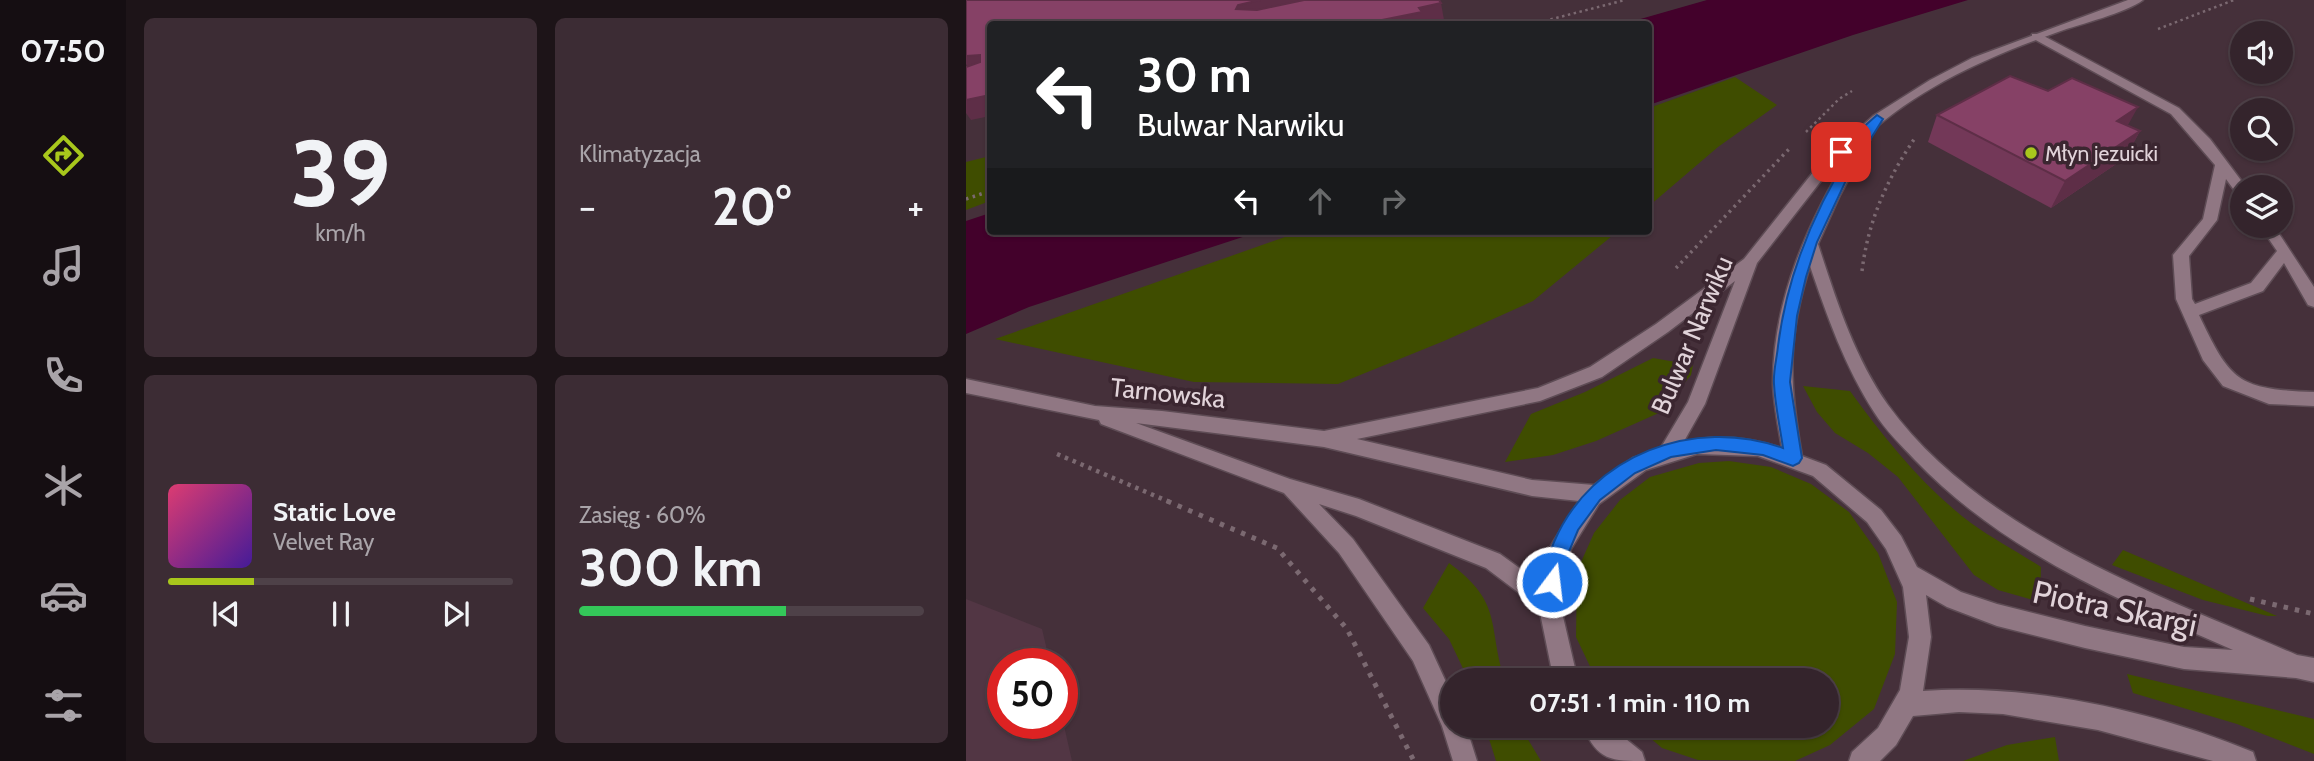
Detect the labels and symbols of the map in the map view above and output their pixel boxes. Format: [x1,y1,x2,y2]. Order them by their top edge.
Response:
pin [1811,122,1871,182]
place label: Młyn jezuicki [2045,141,2158,167]
marker: Młyn jezuicki [2023,145,2039,161]
street label: Bulwar Narwiku [1644,251,1740,419]
street label: Tarnowska [1109,371,1228,415]
position arrow [1515,545,1589,619]
street label: Piotra Skargi [2029,572,2201,644]
speed limit sign: 50 [987,648,1078,739]

